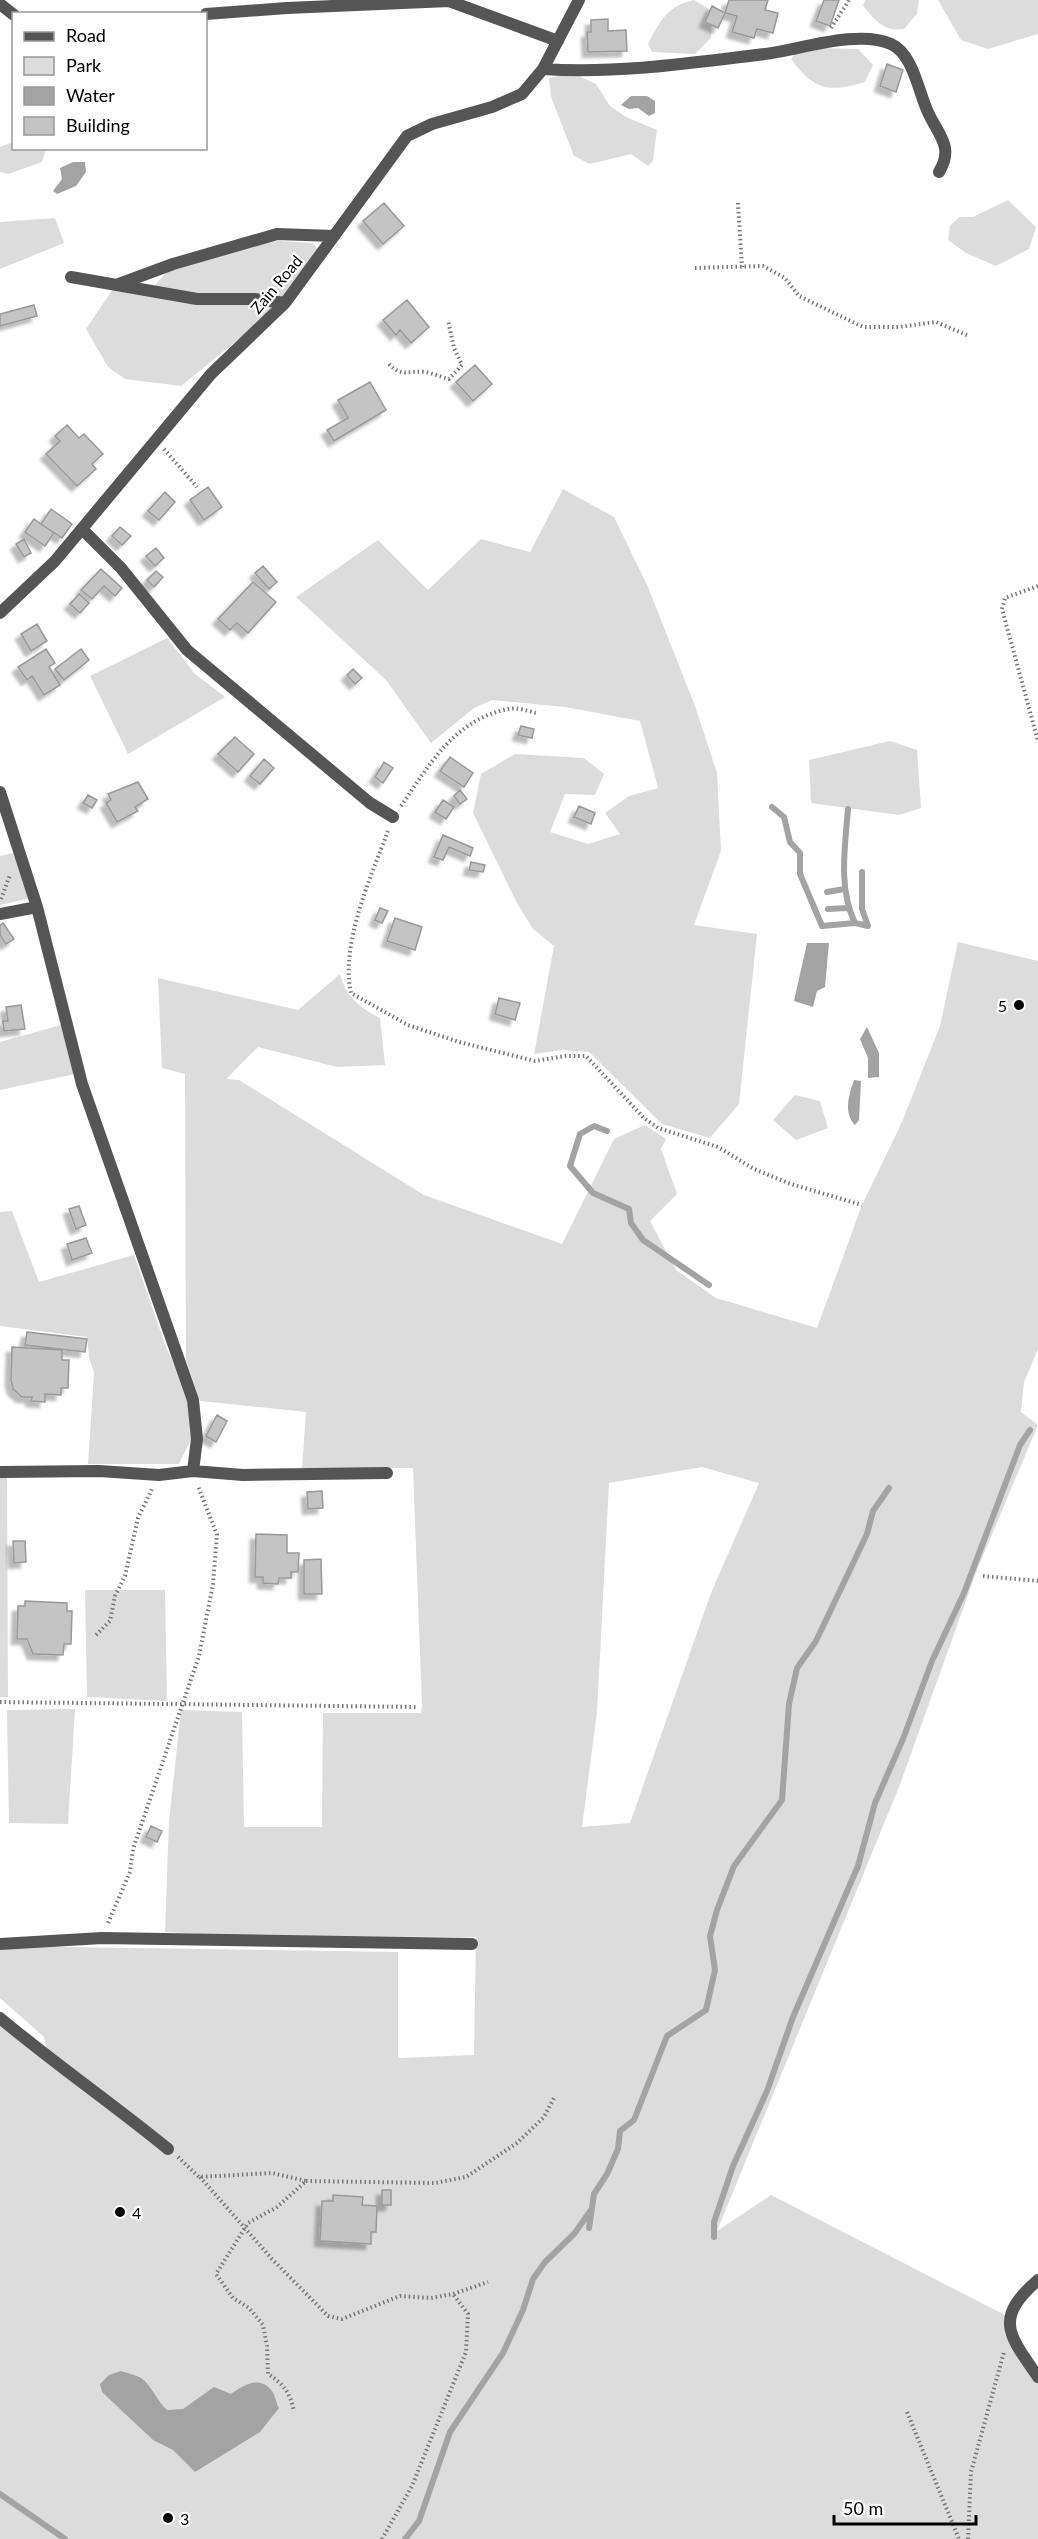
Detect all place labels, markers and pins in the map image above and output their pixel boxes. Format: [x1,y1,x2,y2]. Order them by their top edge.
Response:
place label: 5 [998,996,1007,1015]
marker: 5 [1012,998,1026,1012]
place label: 4 [132,2203,141,2222]
marker: 4 [113,2205,127,2219]
place label: 3 [180,2509,189,2528]
marker: 3 [161,2511,175,2525]

